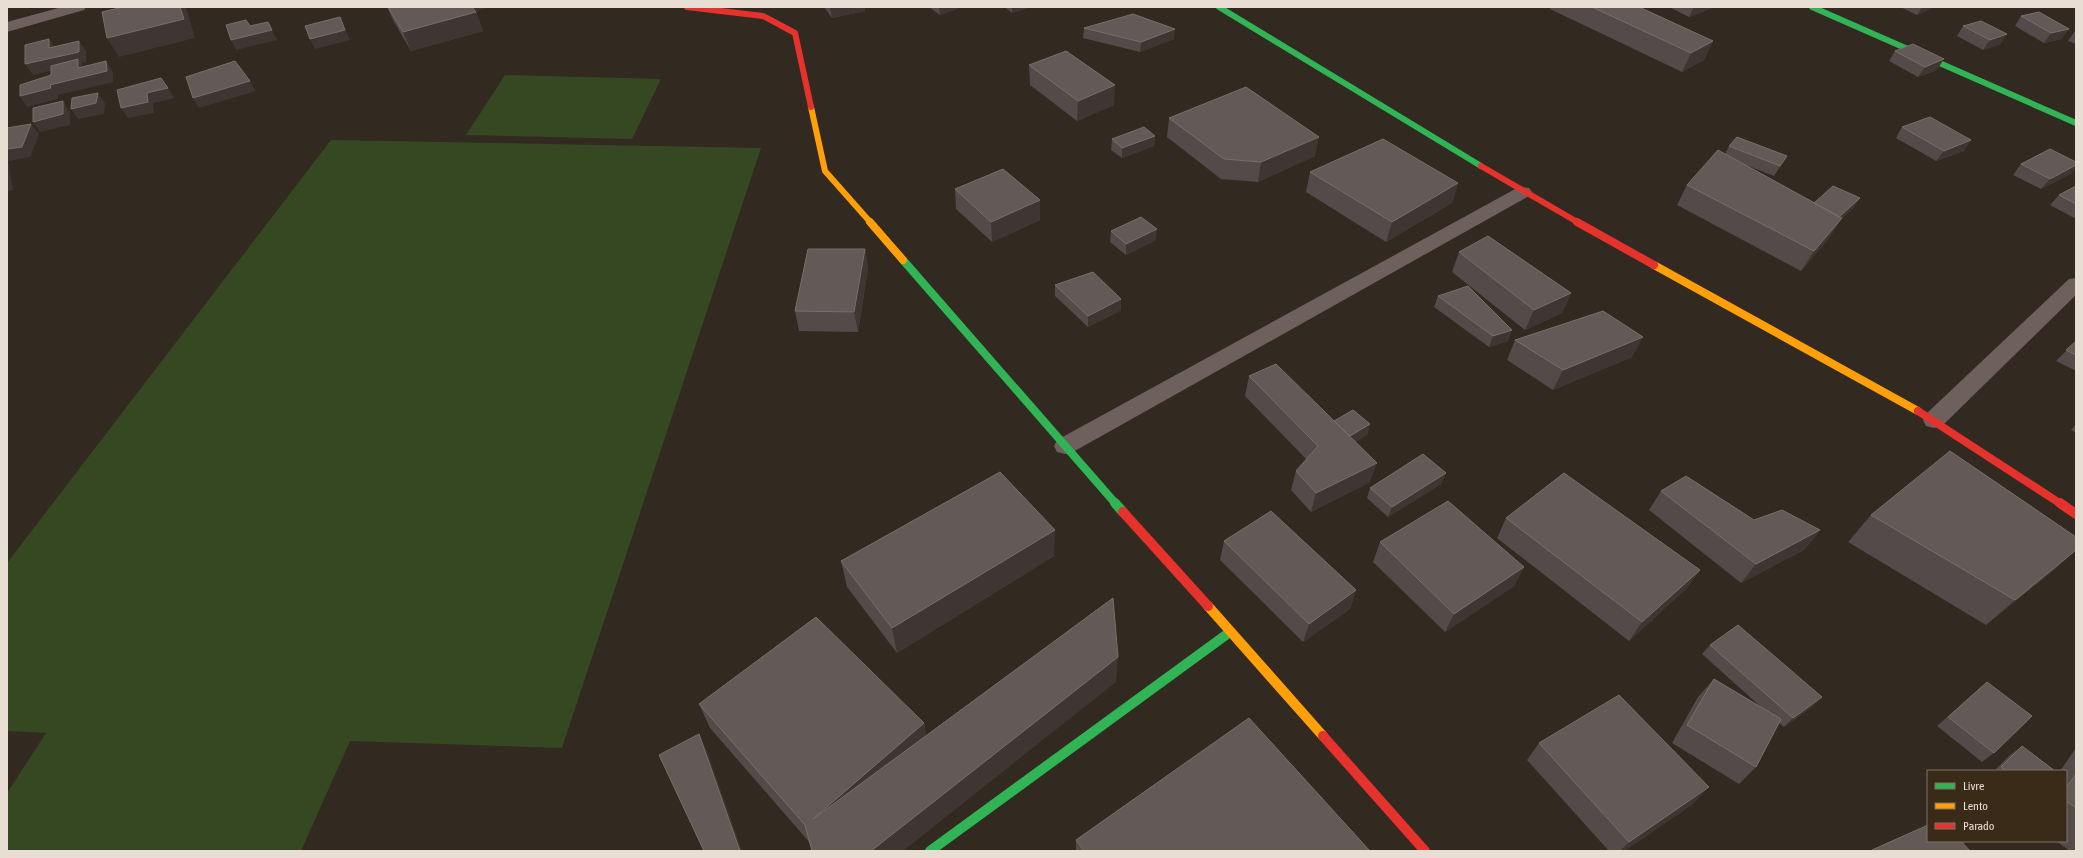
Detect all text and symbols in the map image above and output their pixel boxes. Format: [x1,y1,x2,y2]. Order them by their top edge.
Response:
legend [1927,770,2067,842]
text: Livre [1963,779,1984,793]
text: Lento [1963,799,1988,813]
text: Parado [1963,819,1995,833]

